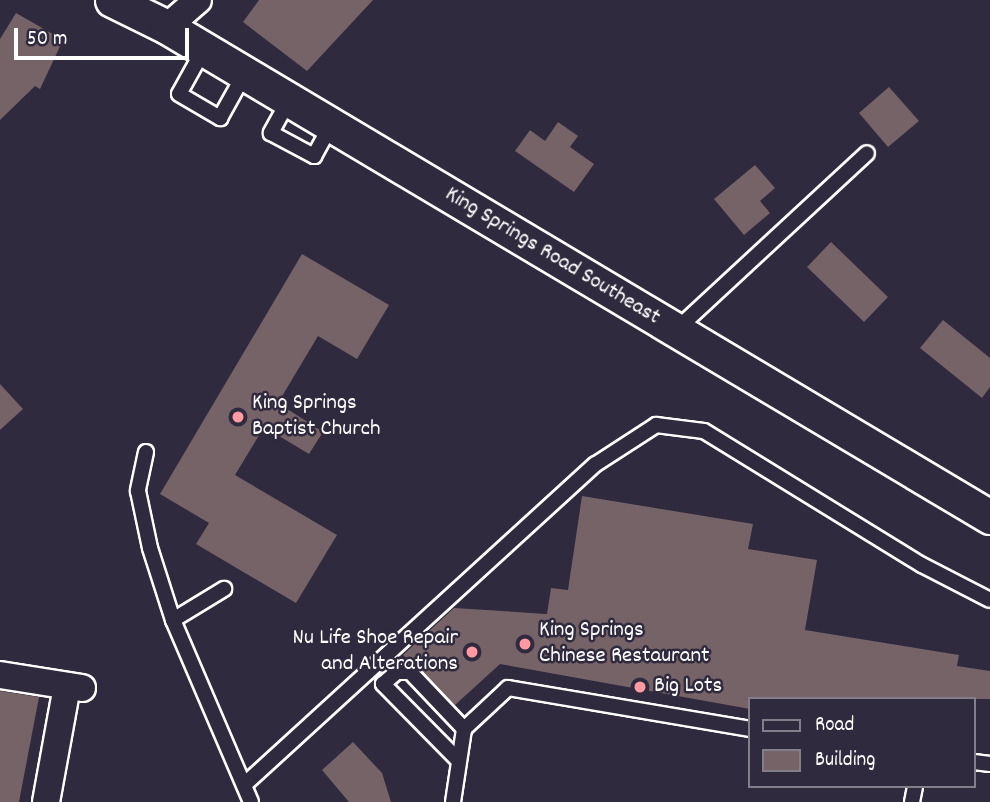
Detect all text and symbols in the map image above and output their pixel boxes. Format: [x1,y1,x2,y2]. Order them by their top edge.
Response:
scale bar [18,14,192,58]
text: 50 m [27,25,67,55]
street label: King Springs Road Southeast [439,182,665,332]
place label: King Springs Baptist Church [252,390,381,444]
marker: King Springs Baptist Church [230,409,246,425]
place label: King Springs Chinese Restaurant [539,617,710,671]
place label: Nu Life Shoe Repair and Alterations [293,625,458,679]
marker: King Springs Chinese Restaurant [517,636,533,652]
marker: Nu Life Shoe Repair and Alterations [464,644,480,660]
place label: Big Lots [654,673,722,701]
marker: Big Lots [632,679,648,695]
legend [748,697,976,788]
text: Road [815,711,854,741]
text: Building [815,746,875,776]

